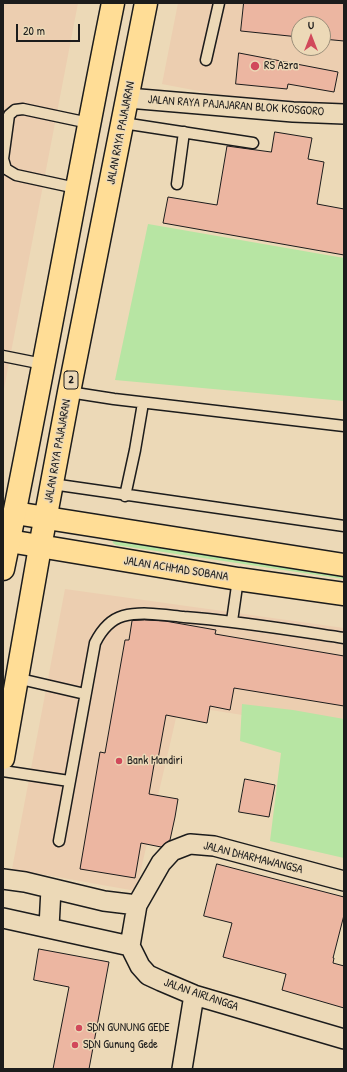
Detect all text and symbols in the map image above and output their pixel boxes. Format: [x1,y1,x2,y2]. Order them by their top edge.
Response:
scale bar [18,16,82,42]
north arrow [291,16,331,56]
text: U [308,18,314,32]
text: 20 m [23,22,45,39]
place label: RS Azra [264,59,298,73]
marker: RS Azra [249,60,261,72]
street label: JALAN RAYA PAJAJARAN [104,80,138,186]
street label: JALAN RAYA PAJAJARAN BLOK KOSGORO [147,93,325,119]
road number: 2 [64,371,78,389]
street label: JALAN RAYA PAJAJARAN [42,398,74,504]
street label: JALAN ACHMAD SOBANA [123,554,229,584]
place label: Bank Mandiri [127,754,183,768]
marker: Bank Mandiri [114,756,124,766]
street label: JALAN DHARMAWANGSA [202,839,304,877]
street label: JALAN AIRLANGGA [162,976,240,1014]
place label: SDN GUNUNG GEDE [87,1021,170,1035]
marker: SDN GUNUNG GEDE [74,1023,84,1033]
place label: SDN Gunung Gede [83,1038,158,1052]
marker: SDN Gunung Gede [70,1040,80,1050]

